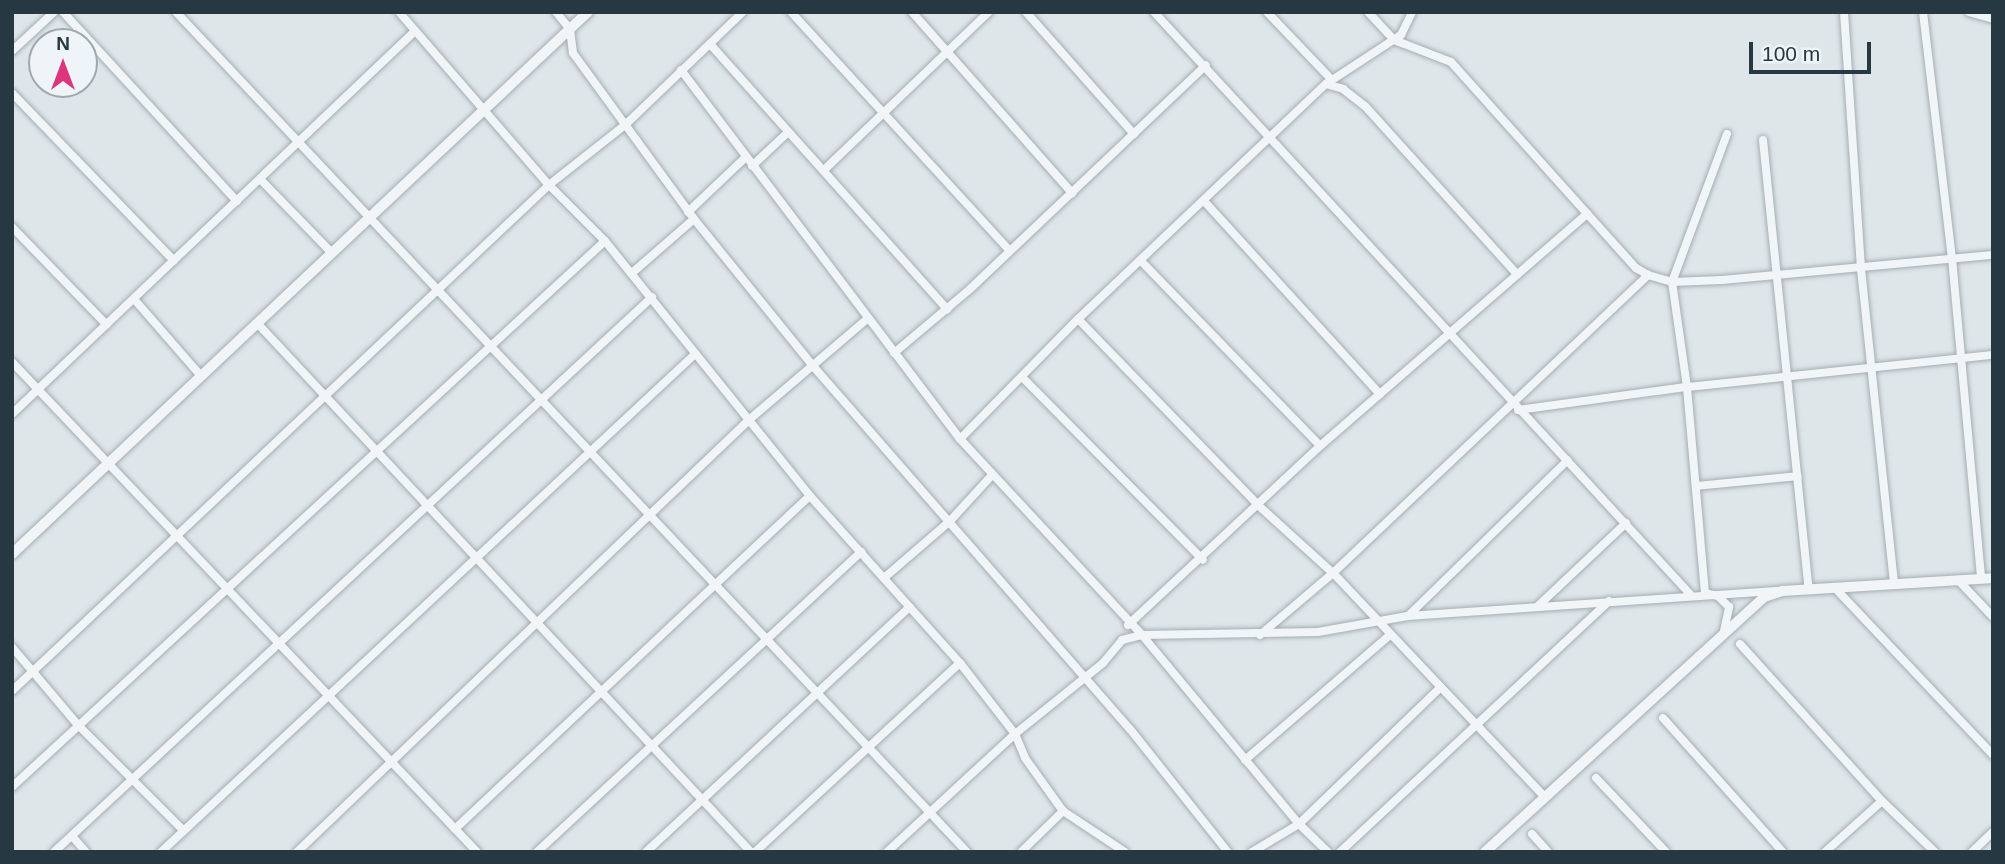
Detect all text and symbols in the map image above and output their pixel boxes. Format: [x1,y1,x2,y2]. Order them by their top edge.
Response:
north arrow [28,28,98,98]
scale bar [1753,28,1876,72]
text: N [56,33,70,54]
text: 100 m [1762,42,1820,65]

